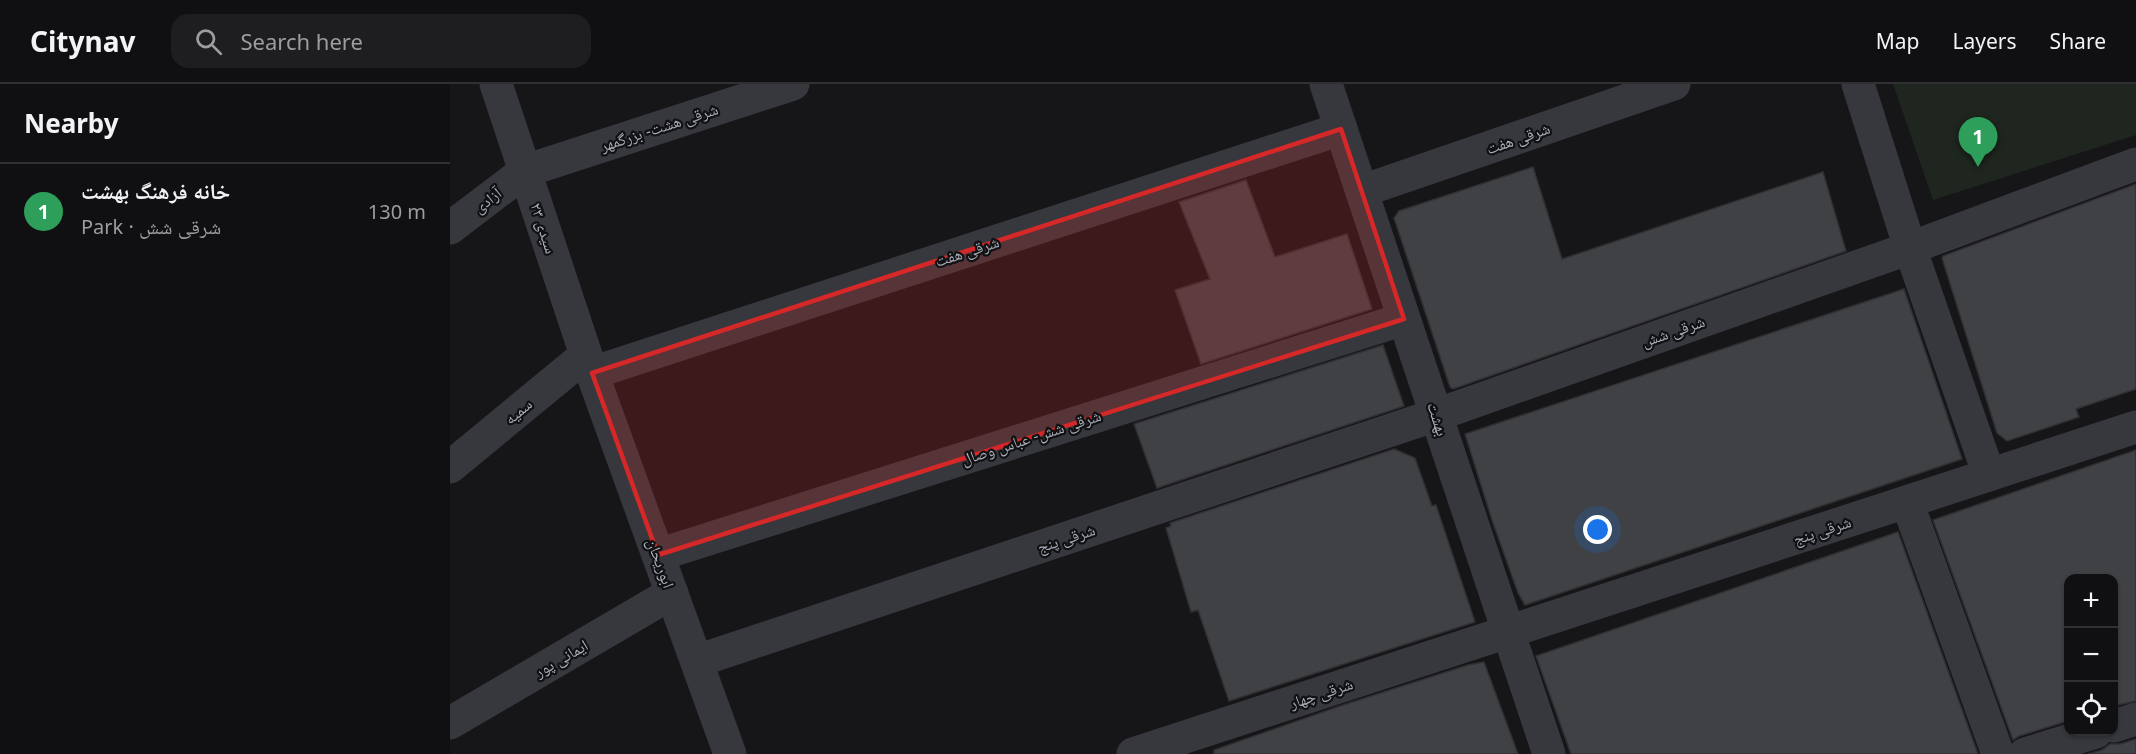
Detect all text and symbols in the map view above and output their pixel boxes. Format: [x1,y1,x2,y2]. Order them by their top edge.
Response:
search box [171,14,591,68]
text: Citynav [30,22,135,60]
icon: search [192,25,225,58]
text: Search here [240,26,363,56]
text: Map [1876,27,1920,55]
text: Layers [1953,27,2017,55]
text: Share [2050,27,2106,55]
street label: شرقی هشت- بزرگمهر [596,98,721,157]
text: Nearby [24,105,119,141]
street label: شرقی هفت [1483,117,1553,159]
pin: 1 [1958,118,1997,167]
text: خانه فرهنگ بهشت [81,175,230,205]
street label: آزادی [468,181,506,218]
text: 1 [38,198,49,225]
text: 130 m [368,198,426,225]
street label: سیدی ۲۳ [525,200,563,256]
text: Park · شرقی شش [81,213,221,240]
street label: شرقی هفت [932,230,1002,272]
street label: شرقی شش [1638,310,1708,352]
street label: سمیه [499,393,537,429]
street label: بهشت [1422,399,1454,439]
street label: شرقی شش- عباس وصال [958,404,1104,470]
street label: شرقی پنج [1790,510,1854,550]
your location [1583,515,1612,544]
street label: شرقی پنج [1034,518,1098,558]
street label: ابوریحان [642,535,680,591]
map controls [2064,574,2118,736]
button: + [2064,574,2118,628]
button: − [2064,628,2118,682]
street label: ایمانی پور [529,634,592,683]
street label: شرقی چهار [1286,672,1355,714]
button: locate [2064,682,2118,736]

